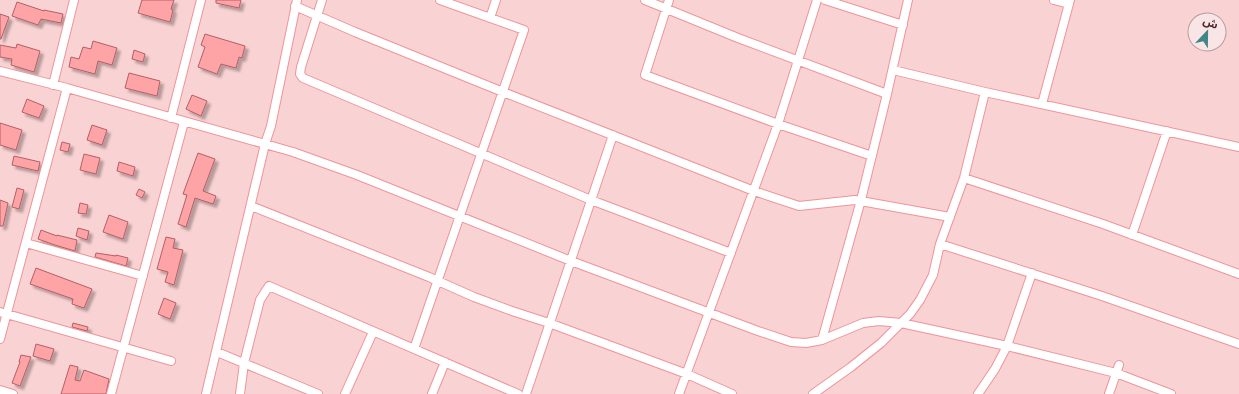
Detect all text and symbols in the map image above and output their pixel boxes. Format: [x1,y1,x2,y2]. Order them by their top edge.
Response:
north arrow [1187,12,1227,52]
text: ش [1201,14,1220,32]

